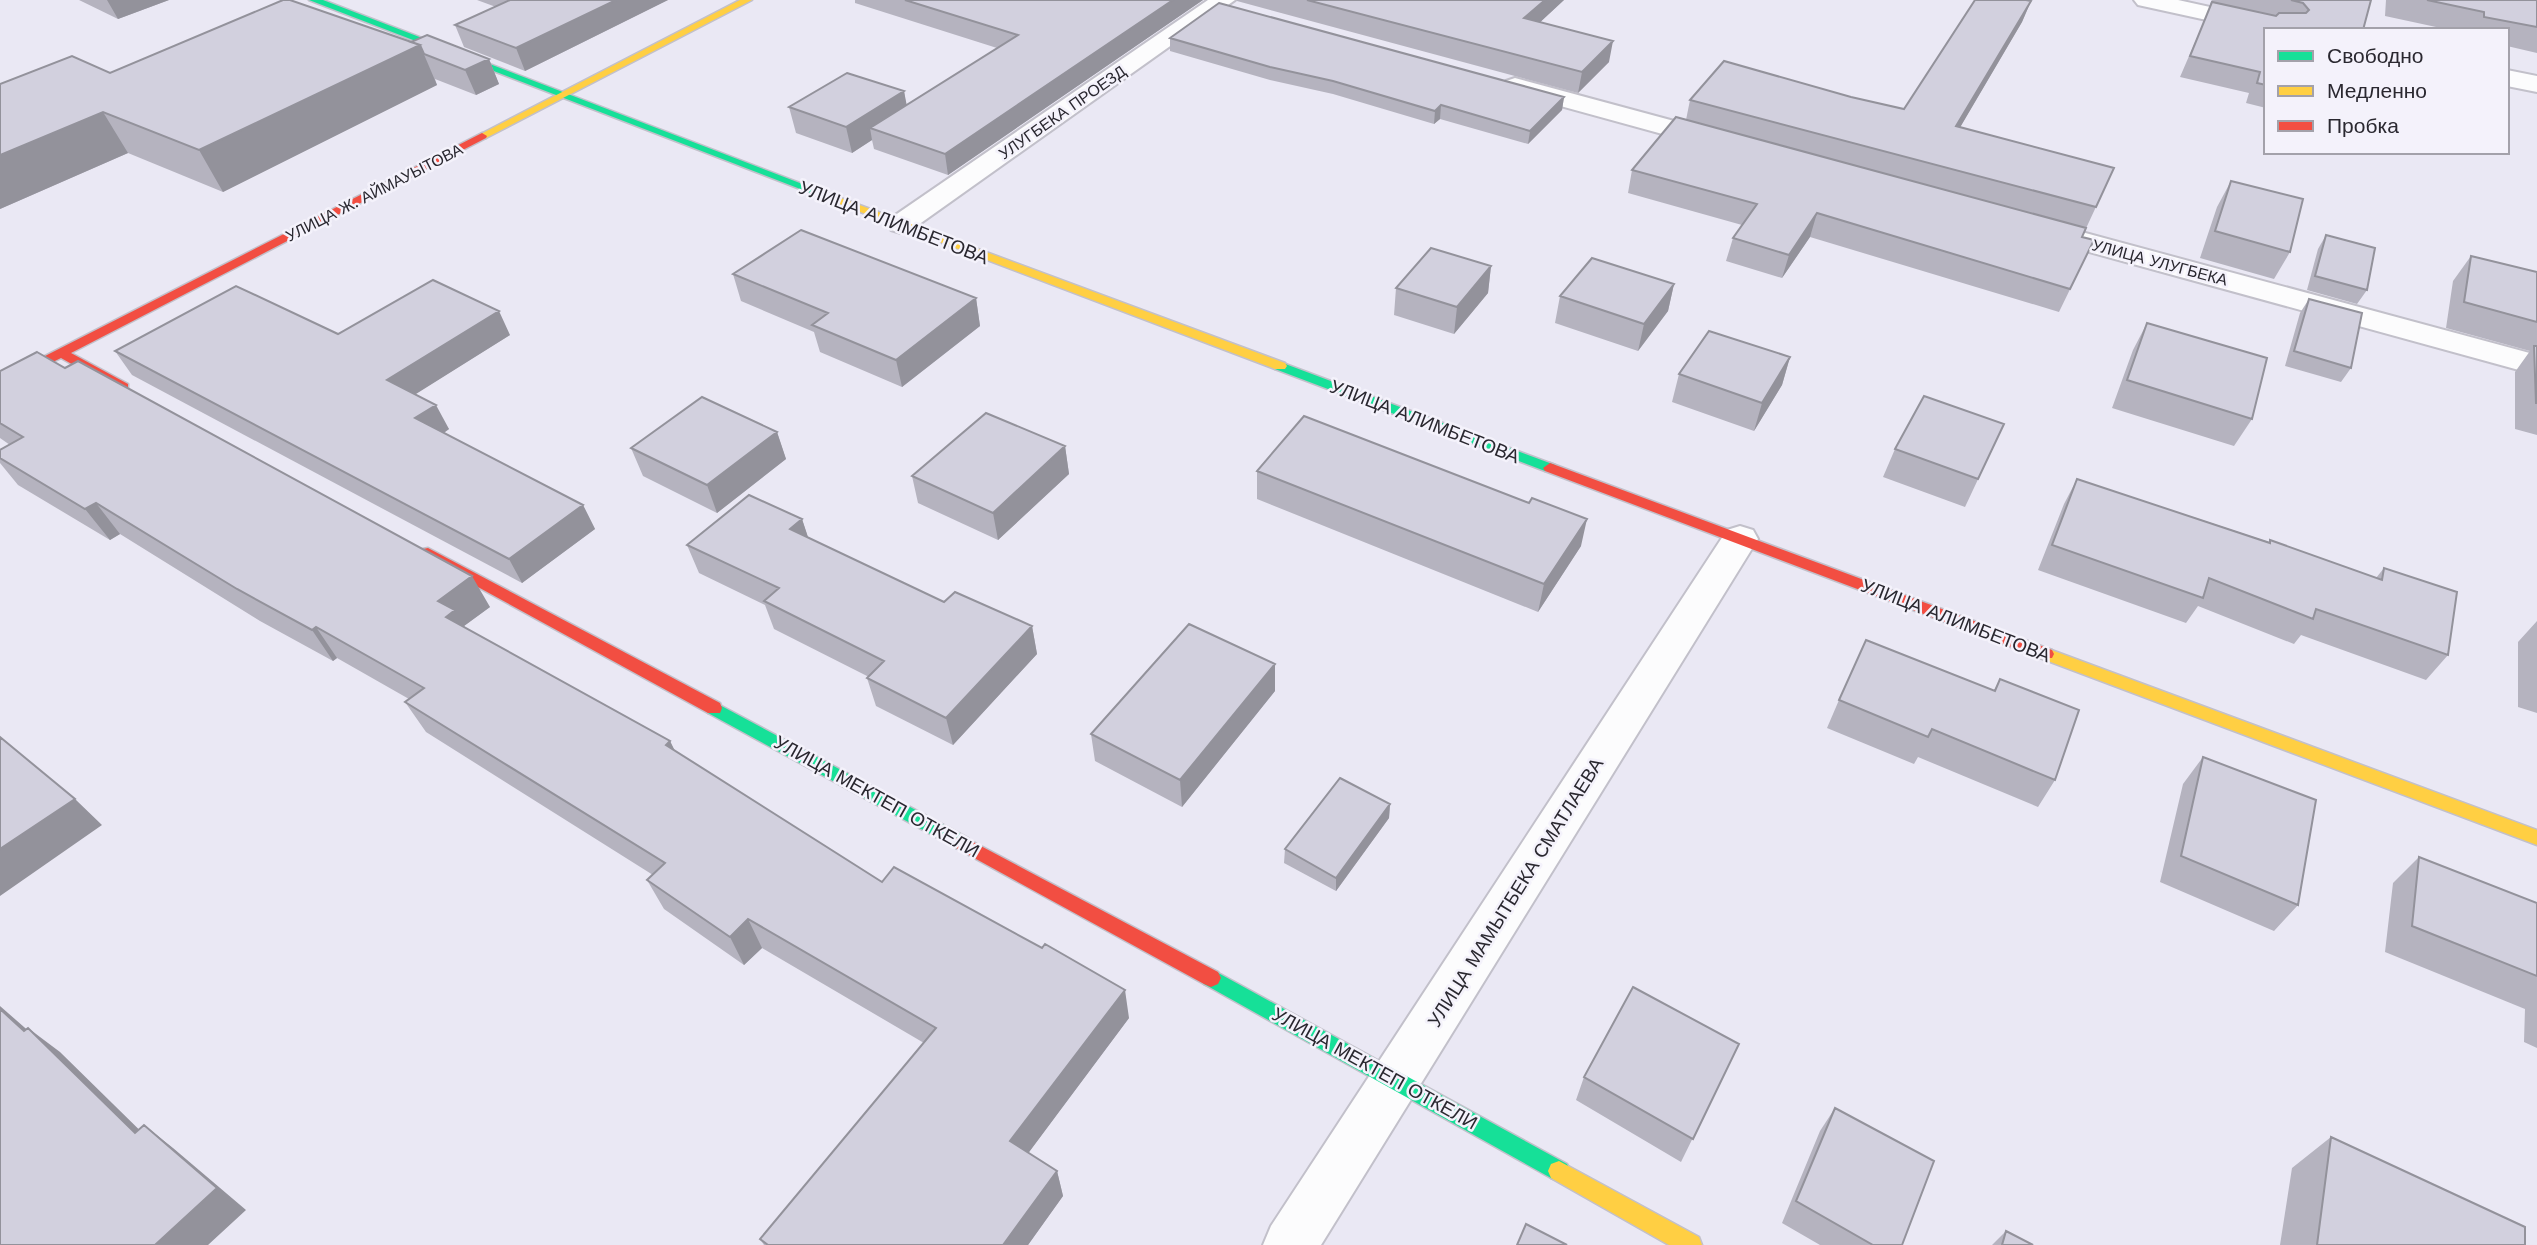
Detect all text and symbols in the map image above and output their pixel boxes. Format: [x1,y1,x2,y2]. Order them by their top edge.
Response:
legend [2264,28,2509,154]
text: Свободно [2327,43,2424,68]
street label: УЛУГБЕКА ПРОЕЗД [995,61,1130,163]
text: Медленно [2327,78,2427,103]
text: Пробка [2327,113,2399,138]
street label: УЛИЦА Ж. АЙМАУЫТОВА [283,139,466,245]
street label: УЛИЦА АЛИМБЕТОВА [796,176,992,269]
street label: УЛИЦА УЛУГБЕКА [2090,235,2230,290]
street label: УЛИЦА АЛИМБЕТОВА [1327,375,1523,468]
street label: УЛИЦА АЛИМБЕТОВА [1858,574,2054,667]
street label: УЛИЦА МЕКТЕП ОТКЕЛИ [770,730,983,862]
street label: УЛИЦА МАМЫТБЕКА СМАТЛАЕВА [1423,753,1608,1031]
street label: УЛИЦА МЕКТЕП ОТКЕЛИ [1268,1002,1481,1134]

